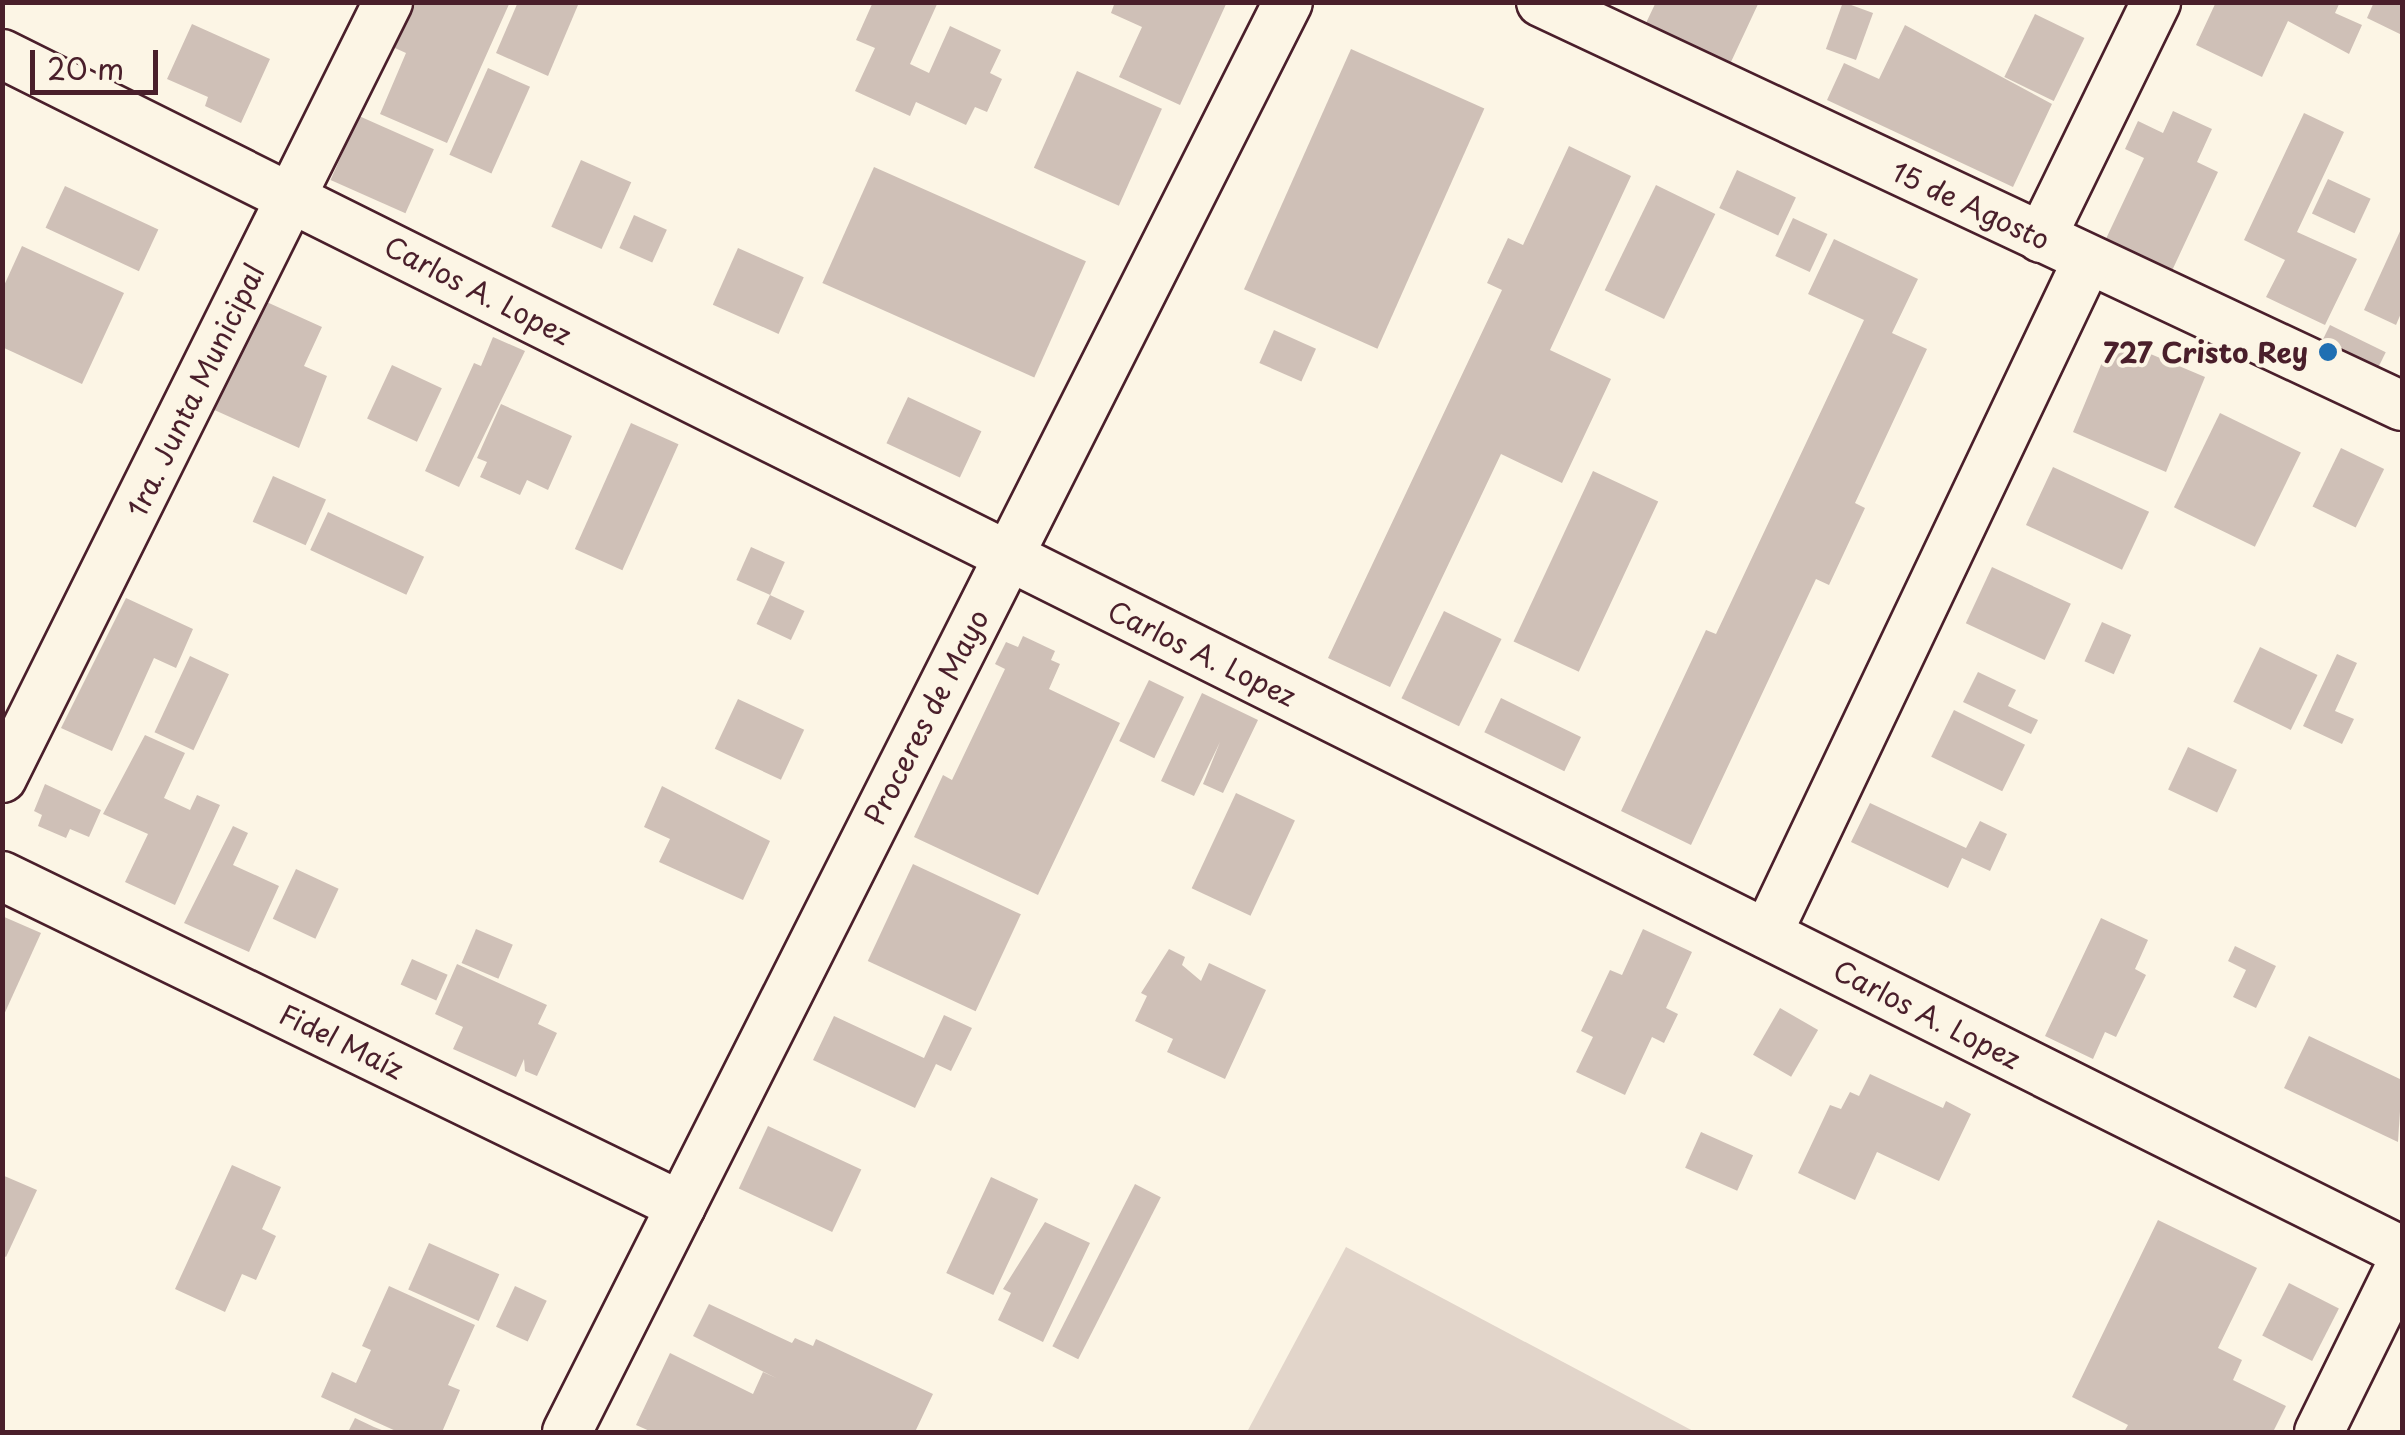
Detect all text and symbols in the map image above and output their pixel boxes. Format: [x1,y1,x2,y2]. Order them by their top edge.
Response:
scale bar [35,30,162,92]
text: 20 m [47,45,124,90]
street label: 15 de Agosto [1885,153,2057,257]
street label: Carlos A. Lopez [377,228,579,352]
street label: 1ra. Junta Municipal [119,257,271,523]
place label: 727 Cristo Rey [2101,335,2308,369]
marker: 727 Cristo Rey [2317,341,2339,363]
street label: Carlos A. Lopez [1101,592,1303,714]
street label: Proceres de Mayo [856,602,996,832]
street label: Carlos A. Lopez [1826,952,2028,1076]
street label: Fidel Maíz [273,996,411,1086]

